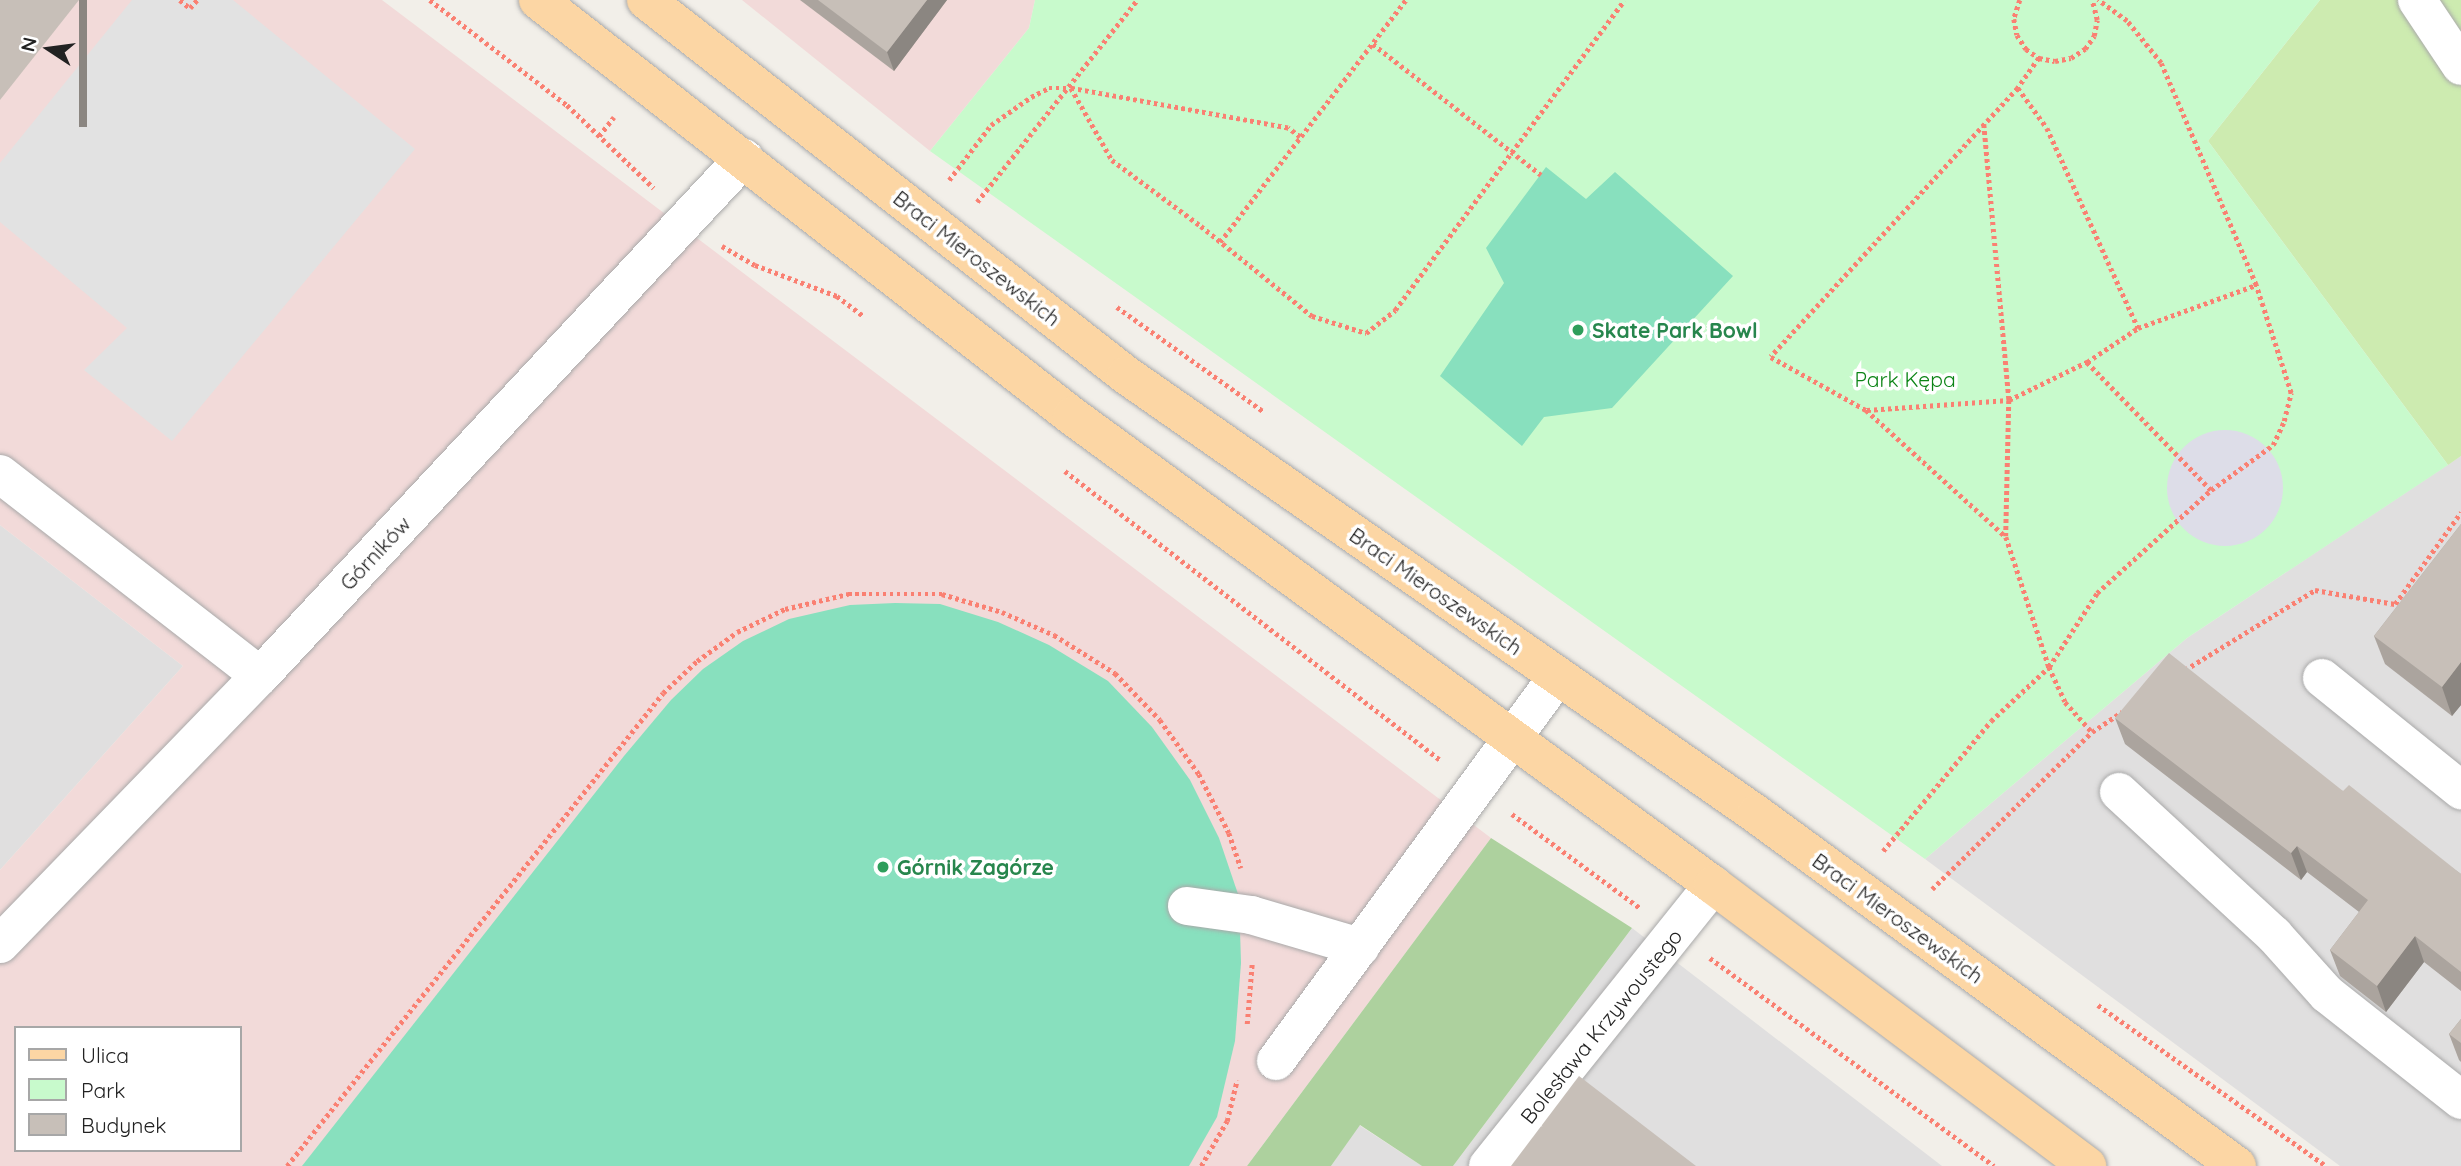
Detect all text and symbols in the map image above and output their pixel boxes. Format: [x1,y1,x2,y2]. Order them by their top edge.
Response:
north arrow [14,14,84,84]
text: N [15,35,42,54]
street label: Braci Mieroszewskich [888,185,1066,331]
place label: Skate Park Bowl [1592,317,1758,343]
marker: Skate Park Bowl [1570,322,1586,338]
park label: Park Kępa [1854,366,1956,392]
street label: Górników [335,511,415,595]
street label: Braci Mieroszewskich [1345,522,1527,660]
street label: Braci Mieroszewskich [1808,848,1988,988]
place label: Górnik Zagórze [897,854,1054,880]
marker: Górnik Zagórze [875,859,891,875]
street label: Bolesława Krzywoustego [1515,924,1687,1128]
legend [14,1026,242,1152]
text: Ulica [81,1042,129,1068]
text: Park [81,1077,125,1103]
text: Budynek [81,1112,167,1138]

